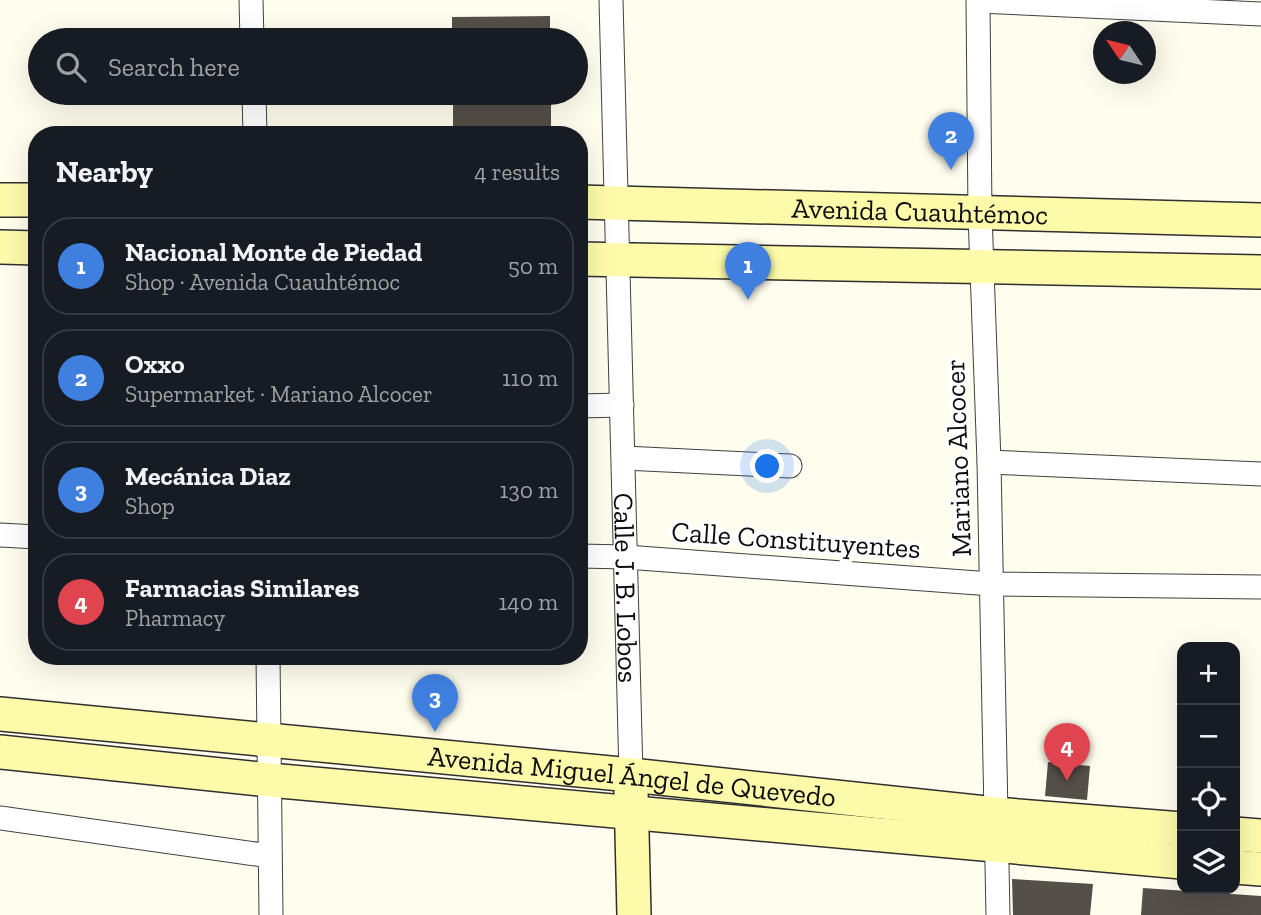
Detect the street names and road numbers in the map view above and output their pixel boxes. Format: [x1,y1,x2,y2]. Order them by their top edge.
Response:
street label: Avenida Cuauhtémoc [791,191,1049,231]
street label: Mariano Alcocer [938,359,978,557]
street label: Calle J. B. Lobos [607,492,645,683]
street label: Calle Constituyentes [670,515,922,565]
street label: Avenida Miguel Ángel de Quevedo [426,739,838,813]

